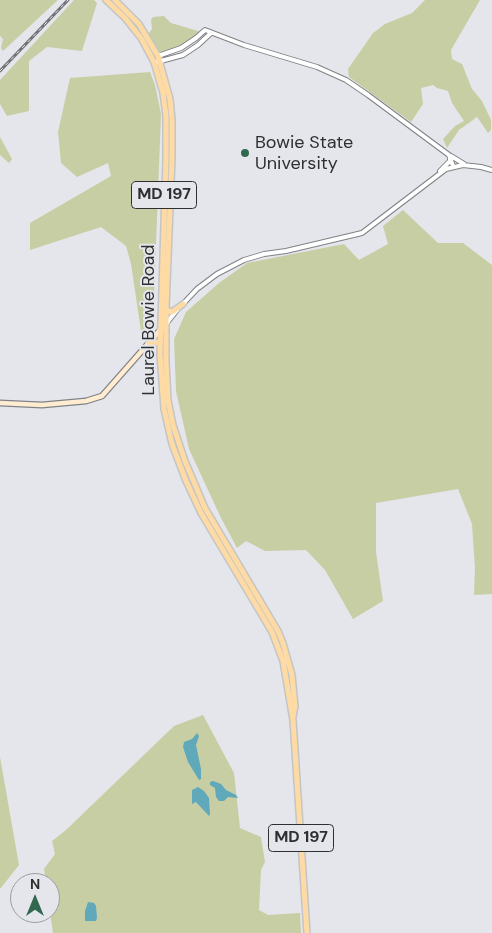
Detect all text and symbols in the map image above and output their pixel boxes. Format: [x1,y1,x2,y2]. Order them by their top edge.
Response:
place label: Bowie State University [255,132,353,174]
marker: Bowie State University [239,147,251,159]
road number: MD 197 [132,182,196,208]
street label: Laurel Bowie Road [138,244,160,396]
road number: MD 197 [268,824,334,851]
north arrow [10,873,60,923]
text: N [30,875,40,893]

